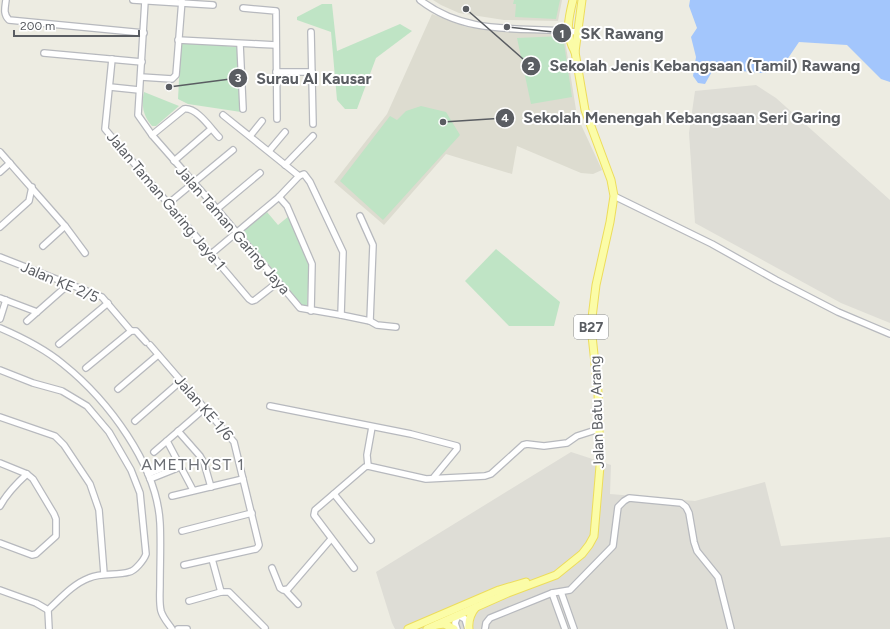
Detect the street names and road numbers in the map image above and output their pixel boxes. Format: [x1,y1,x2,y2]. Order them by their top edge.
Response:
street label: Jalan Taman Garing Jaya 1 [103,128,229,274]
street label: Jalan Taman Garing Jaya [172,162,294,298]
street label: Jalan KE 2/5 [18,258,102,306]
road number: B27 [574,315,608,339]
street label: Jalan Batu Arang [586,355,608,469]
street label: Jalan KE 1/6 [171,372,238,445]

